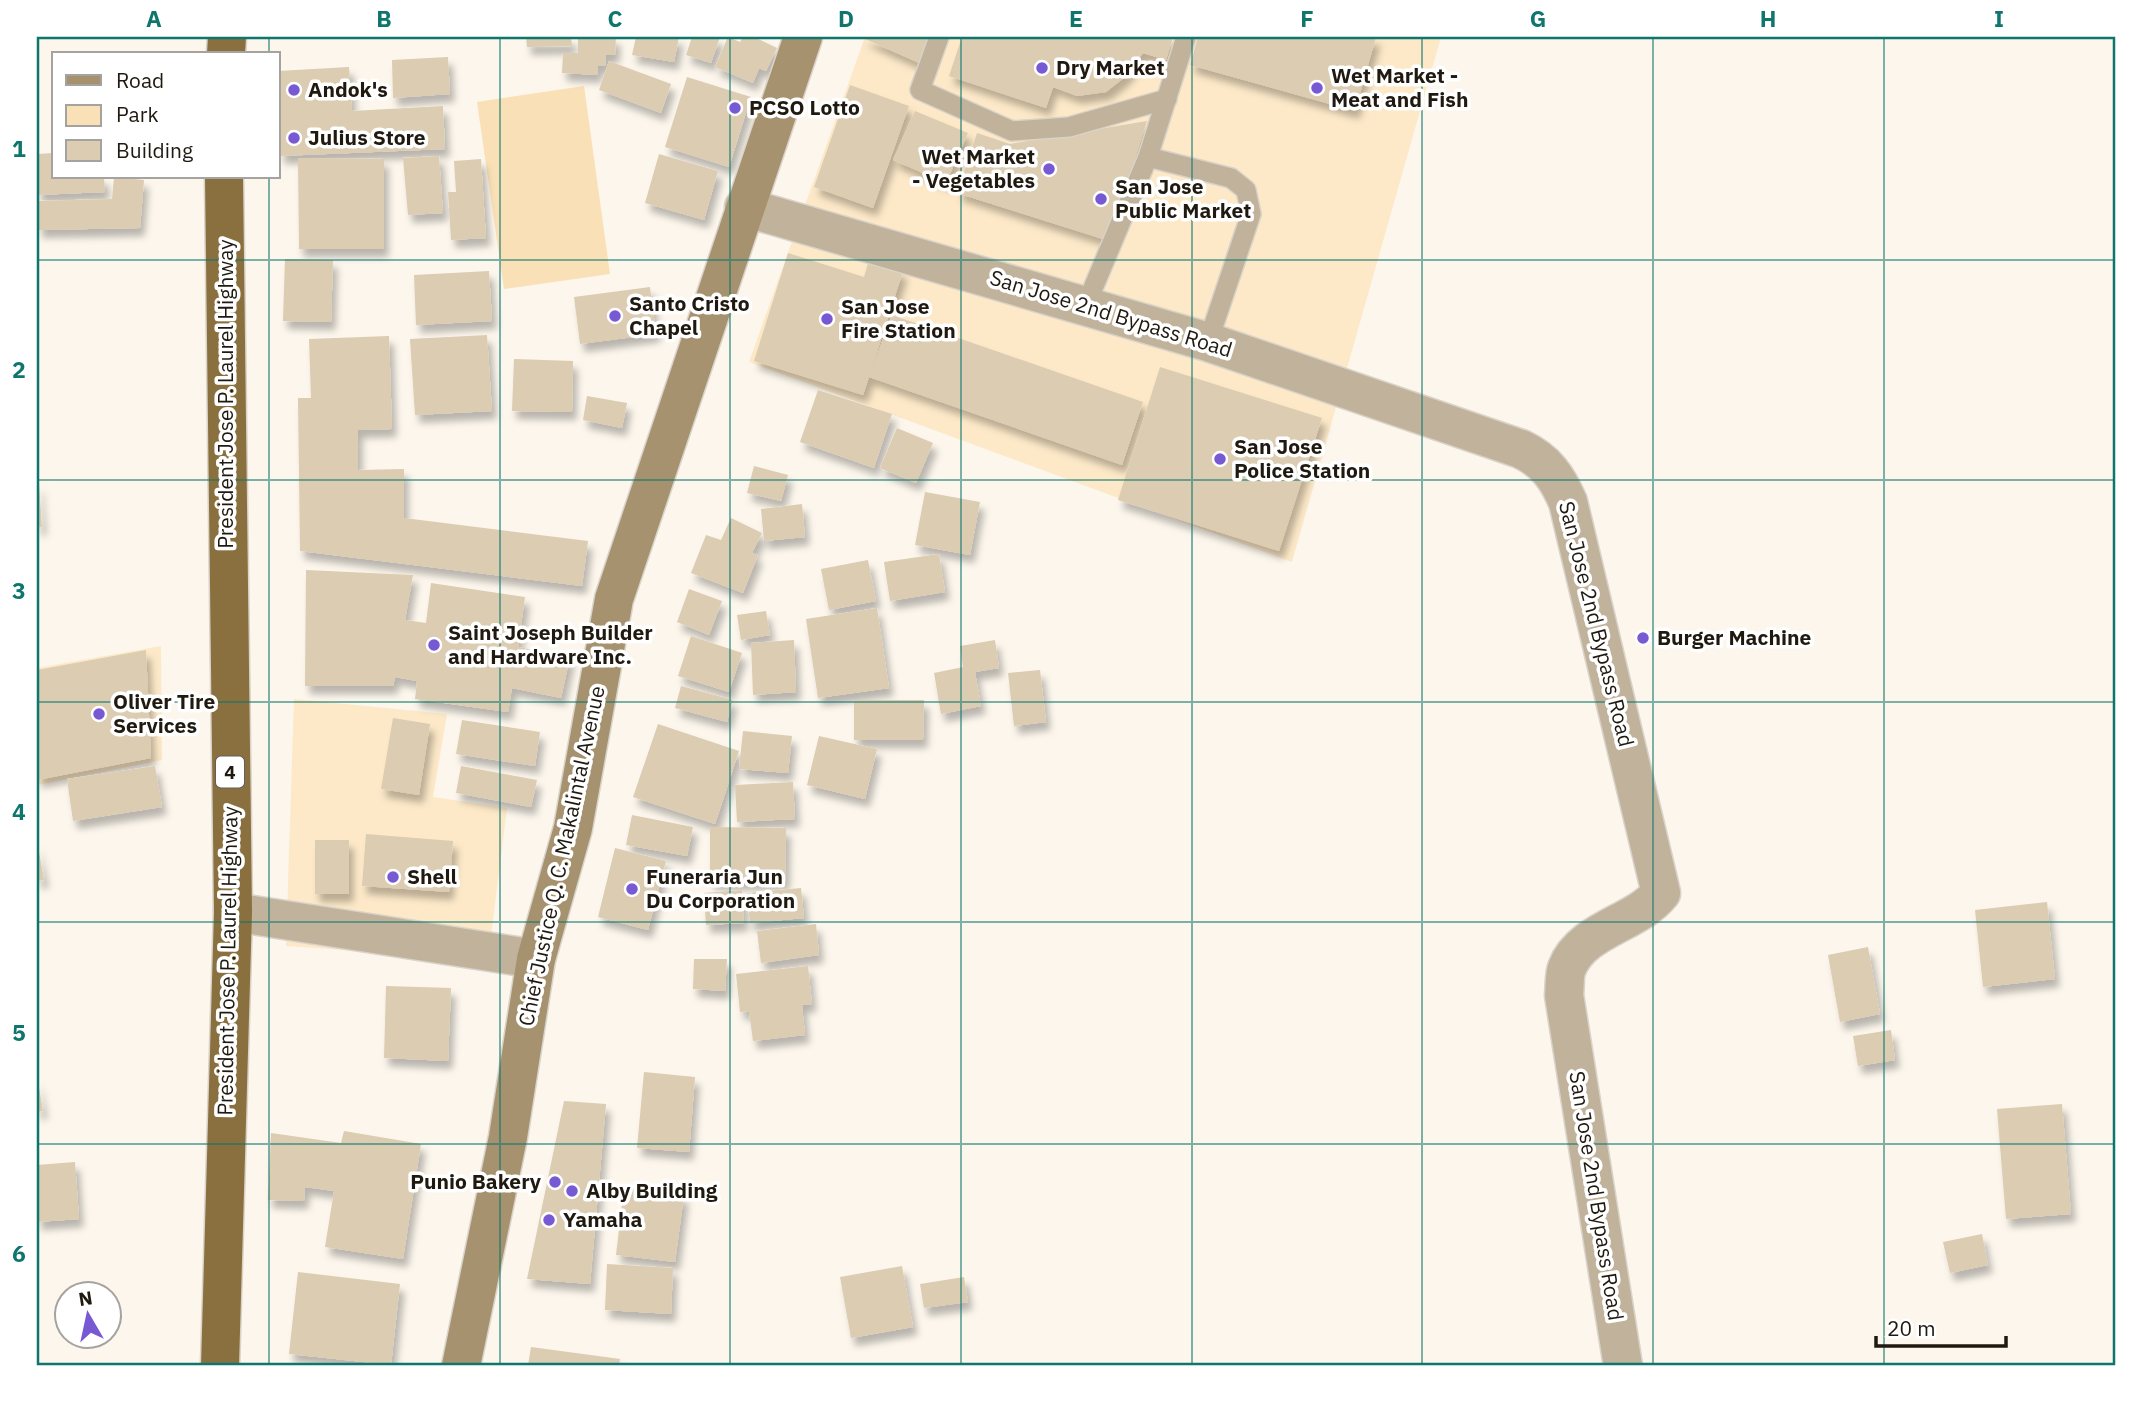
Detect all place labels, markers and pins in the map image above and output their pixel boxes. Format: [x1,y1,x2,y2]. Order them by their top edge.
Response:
place label: Dry Market [1056,53,1164,81]
marker: Dry Market [1034,60,1050,76]
place label: Wet Market - Meat and Fish [1331,61,1468,113]
place label: Andok's [308,75,388,103]
marker: Wet Market - Meat and Fish [1309,80,1325,96]
marker: Andok's [286,82,302,98]
place label: PCSO Lotto [749,93,860,121]
marker: PCSO Lotto [727,100,743,116]
place label: Julius Store [308,123,426,151]
marker: Julius Store [286,130,302,146]
place label: Wet Market - Vegetables [912,142,1035,194]
marker: Wet Market - Vegetables [1041,161,1057,177]
place label: San Jose Public Market [1115,172,1251,224]
marker: San Jose Public Market [1093,191,1109,207]
place label: Santo Cristo Chapel [629,289,750,341]
place label: San Jose Fire Station [841,292,956,344]
marker: Santo Cristo Chapel [607,308,623,324]
marker: San Jose Fire Station [819,311,835,327]
place label: San Jose Police Station [1234,432,1370,484]
marker: San Jose Police Station [1212,451,1228,467]
place label: Saint Joseph Builder and Hardware Inc. [448,618,653,670]
place label: Burger Machine [1657,623,1811,651]
marker: Burger Machine [1635,630,1651,646]
marker: Saint Joseph Builder and Hardware Inc. [426,637,442,653]
place label: Oliver Tire Services [113,687,215,739]
marker: Oliver Tire Services [91,706,107,722]
place label: Shell [407,862,457,890]
place label: Funeraria Jun Du Corporation [646,862,795,914]
marker: Shell [385,869,401,885]
marker: Funeraria Jun Du Corporation [624,881,640,897]
place label: Punio Bakery [410,1167,542,1195]
marker: Punio Bakery [547,1174,563,1190]
place label: Alby Building [586,1176,718,1204]
marker: Alby Building [564,1183,580,1199]
place label: Yamaha [563,1205,642,1233]
marker: Yamaha [541,1212,557,1228]

